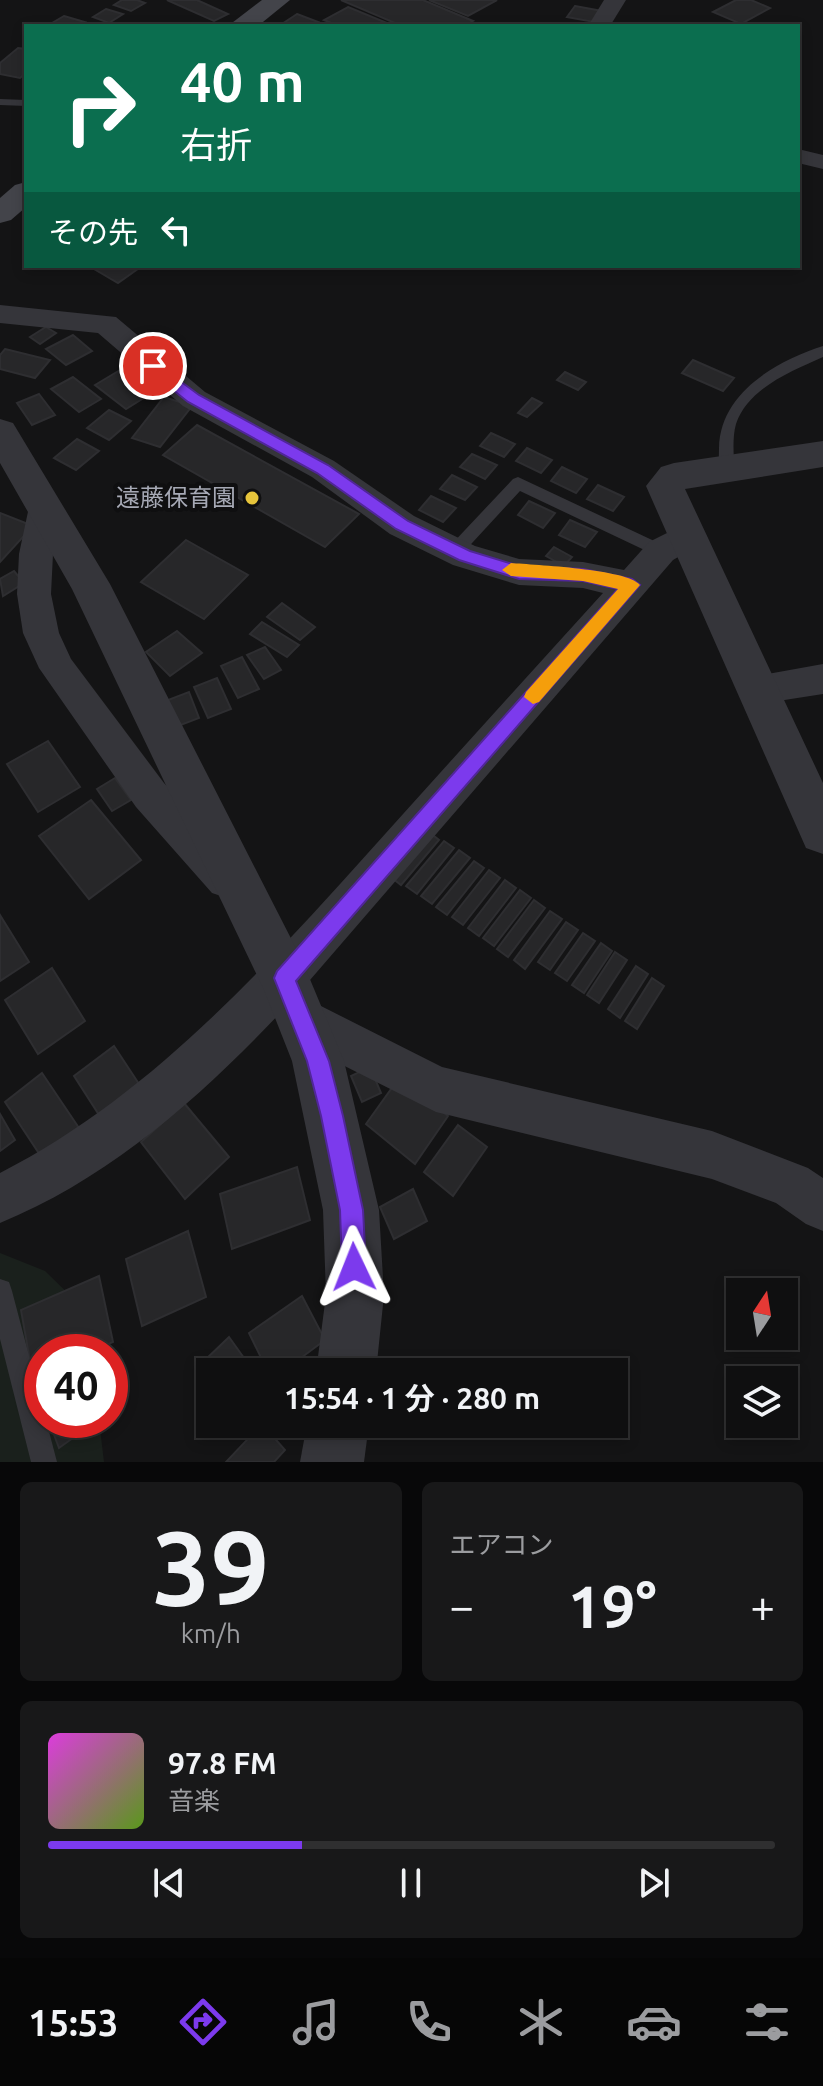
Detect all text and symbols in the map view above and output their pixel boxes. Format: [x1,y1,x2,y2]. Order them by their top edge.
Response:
text: 40 m [180,50,305,113]
icon: right [48,56,152,160]
text: 右折 [180,124,252,165]
icon: left [154,208,198,252]
text: その先 [48,215,138,249]
pin [119,332,187,400]
icon: arrive [131,344,175,388]
place label: 遠藤保育園 [116,484,236,511]
marker: 遠藤保育園 [243,489,261,507]
position arrow [312,1225,396,1309]
north arrow [726,1278,798,1350]
map controls [726,1278,798,1438]
speed limit sign: 40 [24,1334,128,1438]
button: layers [726,1366,798,1438]
text: 15:54 · 1 分 · 280 m [284,1381,540,1415]
text: 39 [152,1508,269,1625]
text: エアコン [450,1530,554,1559]
text: 19° [568,1572,657,1639]
text: − [450,1581,474,1630]
text: + [750,1581,775,1630]
text: km/h [181,1619,241,1648]
text: 97.8 FM [168,1746,277,1780]
text: 音楽 [168,1786,220,1815]
icon: previous [147,1861,191,1905]
icon: pause [389,1861,433,1905]
icon: next [632,1861,676,1905]
icon: directions [175,1994,231,2050]
icon: music [288,1994,344,2050]
icon: phone [401,1994,457,2050]
icon: climate [513,1994,569,2050]
icon: car [626,1994,682,2050]
icon: filters [739,1994,795,2050]
text: 15:53 [28,2002,118,2043]

